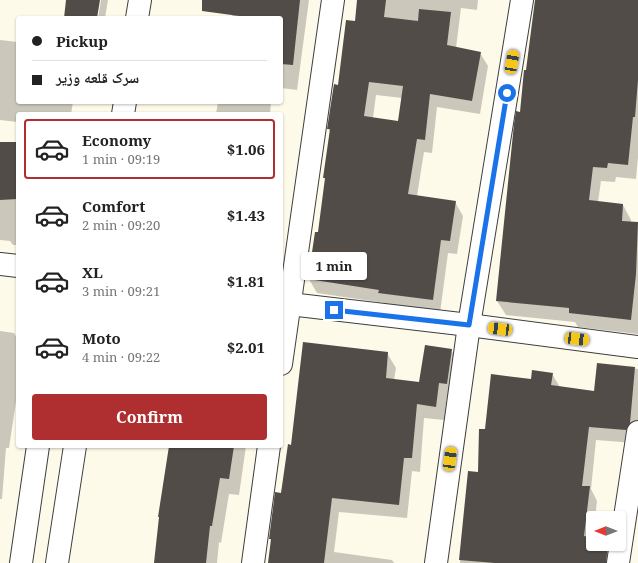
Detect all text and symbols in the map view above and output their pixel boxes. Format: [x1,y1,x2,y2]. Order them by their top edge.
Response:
text: Pickup [56,31,108,51]
car [504,49,520,75]
text: سرک قلعه وزیر [56,67,139,87]
route start [498,84,516,102]
text: Economy [82,130,151,150]
icon: car [34,131,70,167]
text: $1.06 [227,139,265,159]
text: 1 min · 09:19 [82,150,160,168]
text: Comfort [82,196,145,216]
icon: car [34,197,70,233]
text: $1.43 [227,205,265,225]
text: 2 min · 09:20 [82,216,160,234]
callout: 1 min [301,252,367,280]
text: 1 min [316,257,352,275]
text: XL [82,262,103,282]
icon: car [34,263,70,299]
text: $1.81 [227,271,265,291]
text: 3 min · 09:21 [82,282,160,300]
route end [325,301,343,319]
car [487,322,513,336]
text: Moto [82,328,121,348]
icon: car [34,329,70,365]
car [564,332,590,346]
text: $2.01 [227,337,265,357]
text: 4 min · 09:22 [82,348,160,366]
button: Confirm [32,394,267,440]
car [442,446,458,472]
north arrow [586,511,626,551]
map controls [586,511,626,551]

